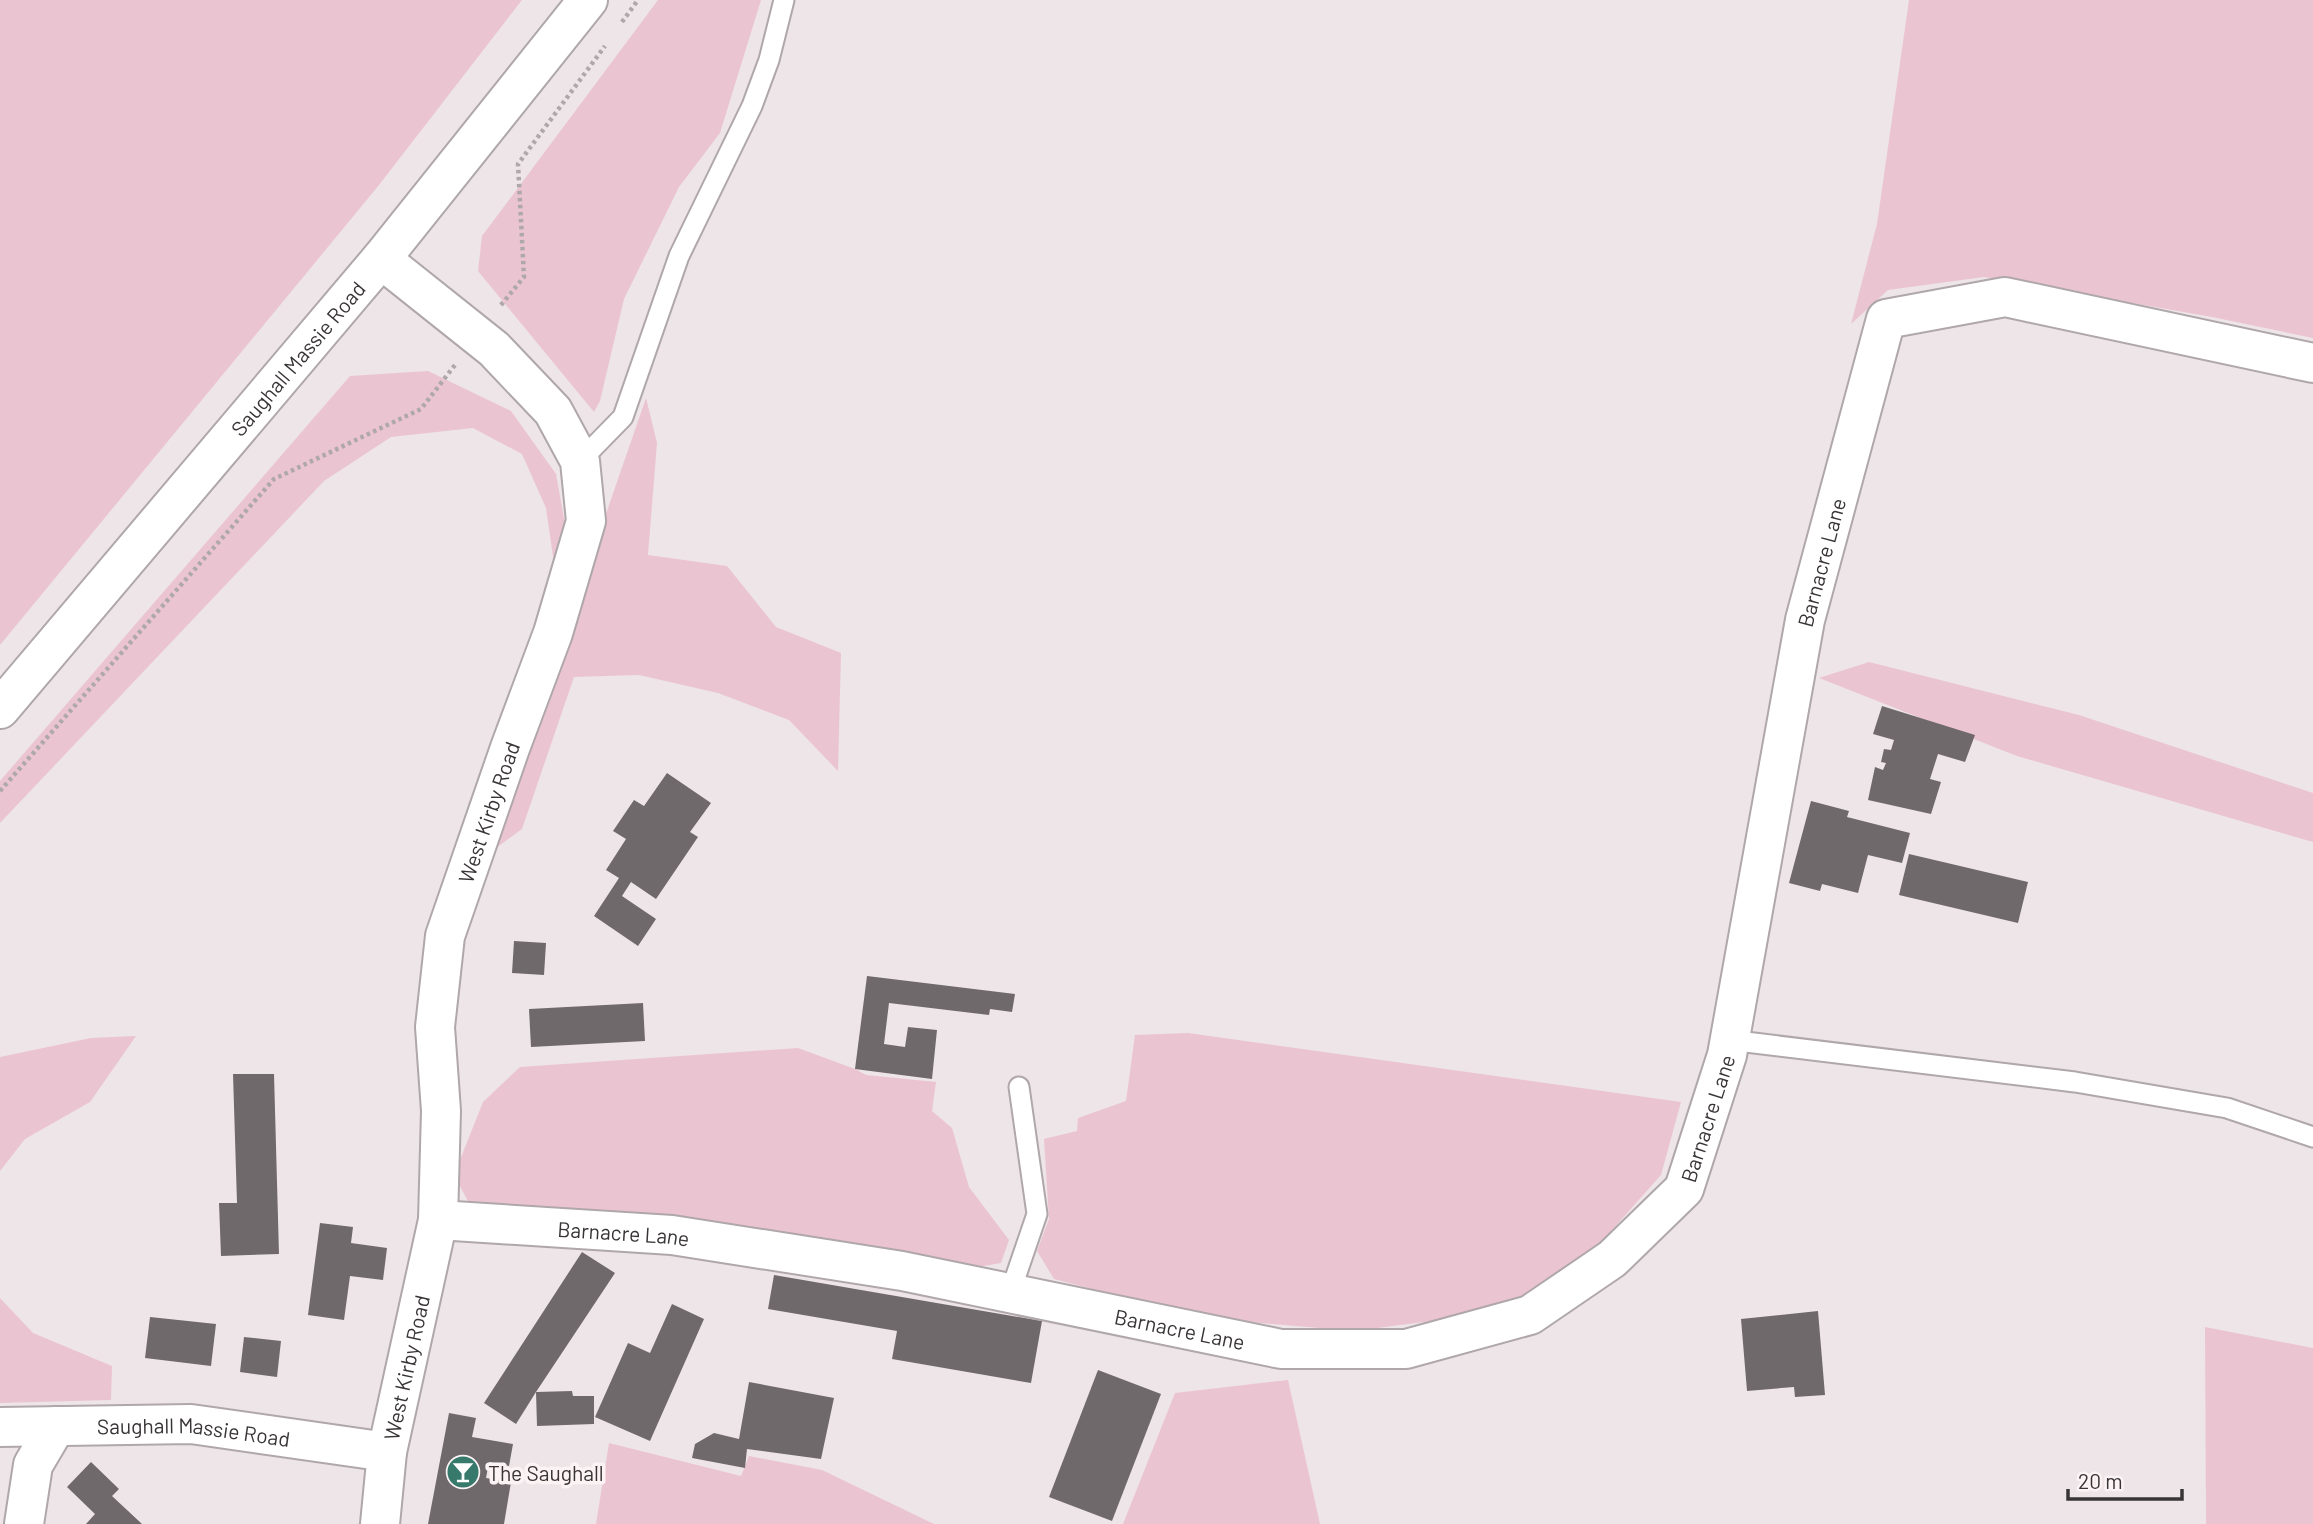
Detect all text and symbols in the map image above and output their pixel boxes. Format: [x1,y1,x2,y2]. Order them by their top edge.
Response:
street label: Saughall Massie Road [225,276,370,440]
street label: Barnacre Lane [1791,495,1850,629]
street label: West Kirby Road [452,738,524,886]
street label: Barnacre Lane [1675,1051,1739,1185]
street label: Barnacre Lane [557,1215,691,1250]
street label: West Kirby Road [378,1292,434,1442]
street label: Barnacre Lane [1113,1303,1247,1354]
street label: Saughall Massie Road [97,1411,292,1451]
bar icon: The Saughall [444,1453,482,1491]
scale bar [2068,1458,2182,1502]
place label: The Saughall [488,1460,604,1485]
text: 20 m [2078,1468,2123,1493]

